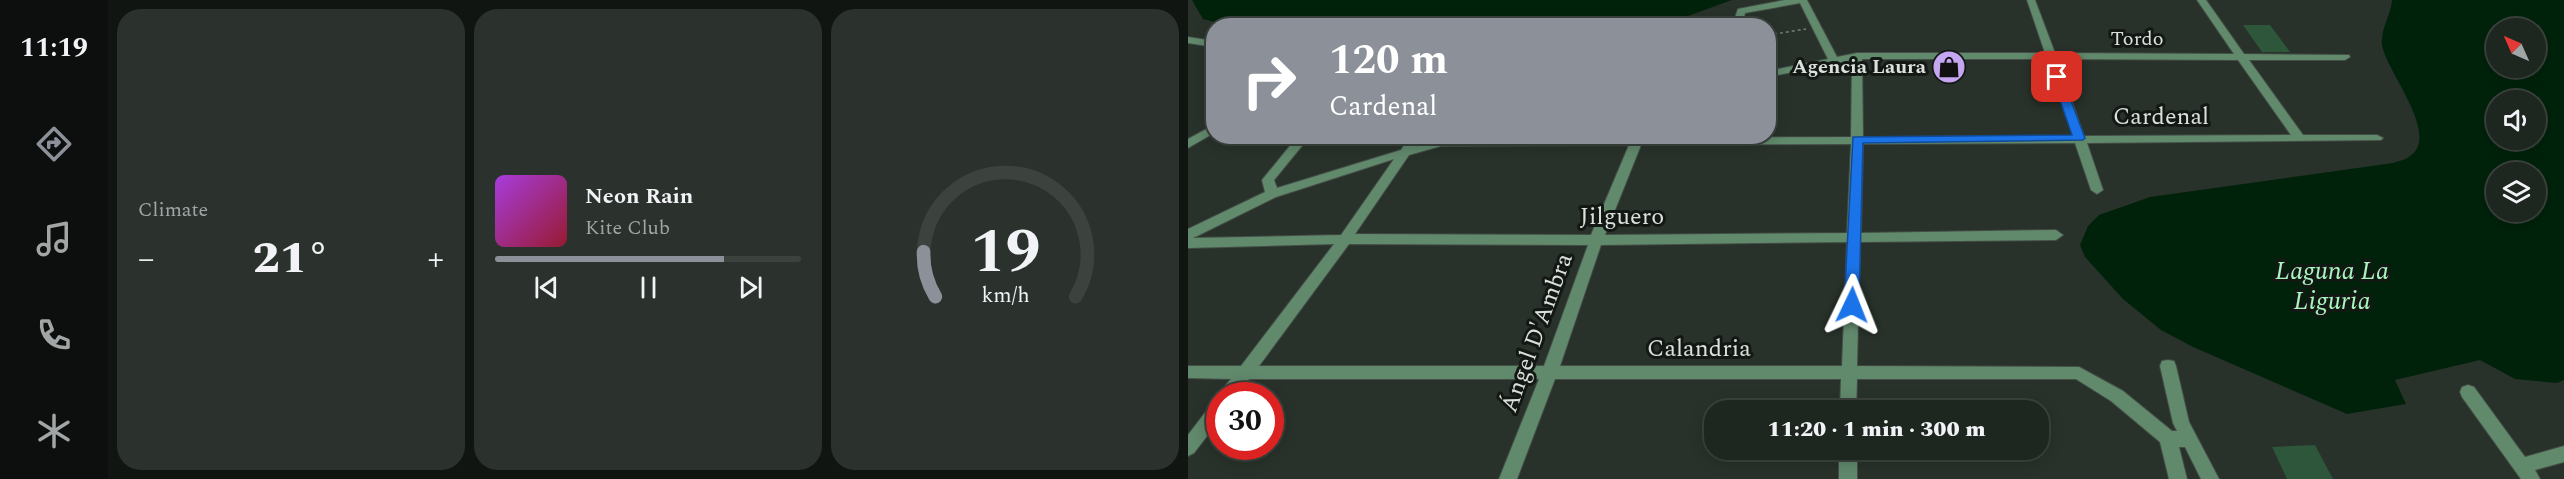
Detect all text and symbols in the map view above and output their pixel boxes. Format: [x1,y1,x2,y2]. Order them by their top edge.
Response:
north arrow [2486,18,2546,78]
map controls [2486,18,2546,222]
street label: Tordo [2110,24,2164,54]
text: 11:19 [20,27,88,69]
text: 120 m [1329,29,1448,92]
icon: right [1230,42,1308,120]
shop icon: Agencia Laura [1931,49,1967,85]
pin [2031,51,2082,102]
place label: Agencia Laura [1792,52,1927,82]
icon: arrive [2040,60,2073,93]
text: Cardenal [1329,86,1437,128]
button: sound [2486,90,2546,150]
street label: Cardenal [2113,99,2209,135]
icon: directions [33,123,75,165]
button: layers [2486,162,2546,222]
text: Neon Rain [585,180,693,213]
text: Climate [138,195,208,225]
street label: Jilguero [1580,199,1664,235]
text: 19 [970,205,1040,300]
text: Kite Club [585,213,670,243]
icon: music [33,218,75,260]
text: 21° [253,224,329,293]
text: − [138,234,155,284]
text: + [427,234,444,284]
street label: Ángel D'Ambra [1491,248,1583,418]
water label: Laguna La Liguria [2275,251,2389,321]
icon: previous [530,271,563,304]
icon: pause [632,271,665,304]
icon: next [734,271,767,304]
position arrow [1820,273,1884,337]
text: km/h [981,279,1029,312]
icon: phone [33,314,75,356]
street label: Calandria [1647,331,1751,367]
speed limit sign: 30 [1206,382,1284,460]
icon: climate [33,410,75,452]
text: 11:20 · 1 min · 300 m [1767,413,1986,446]

